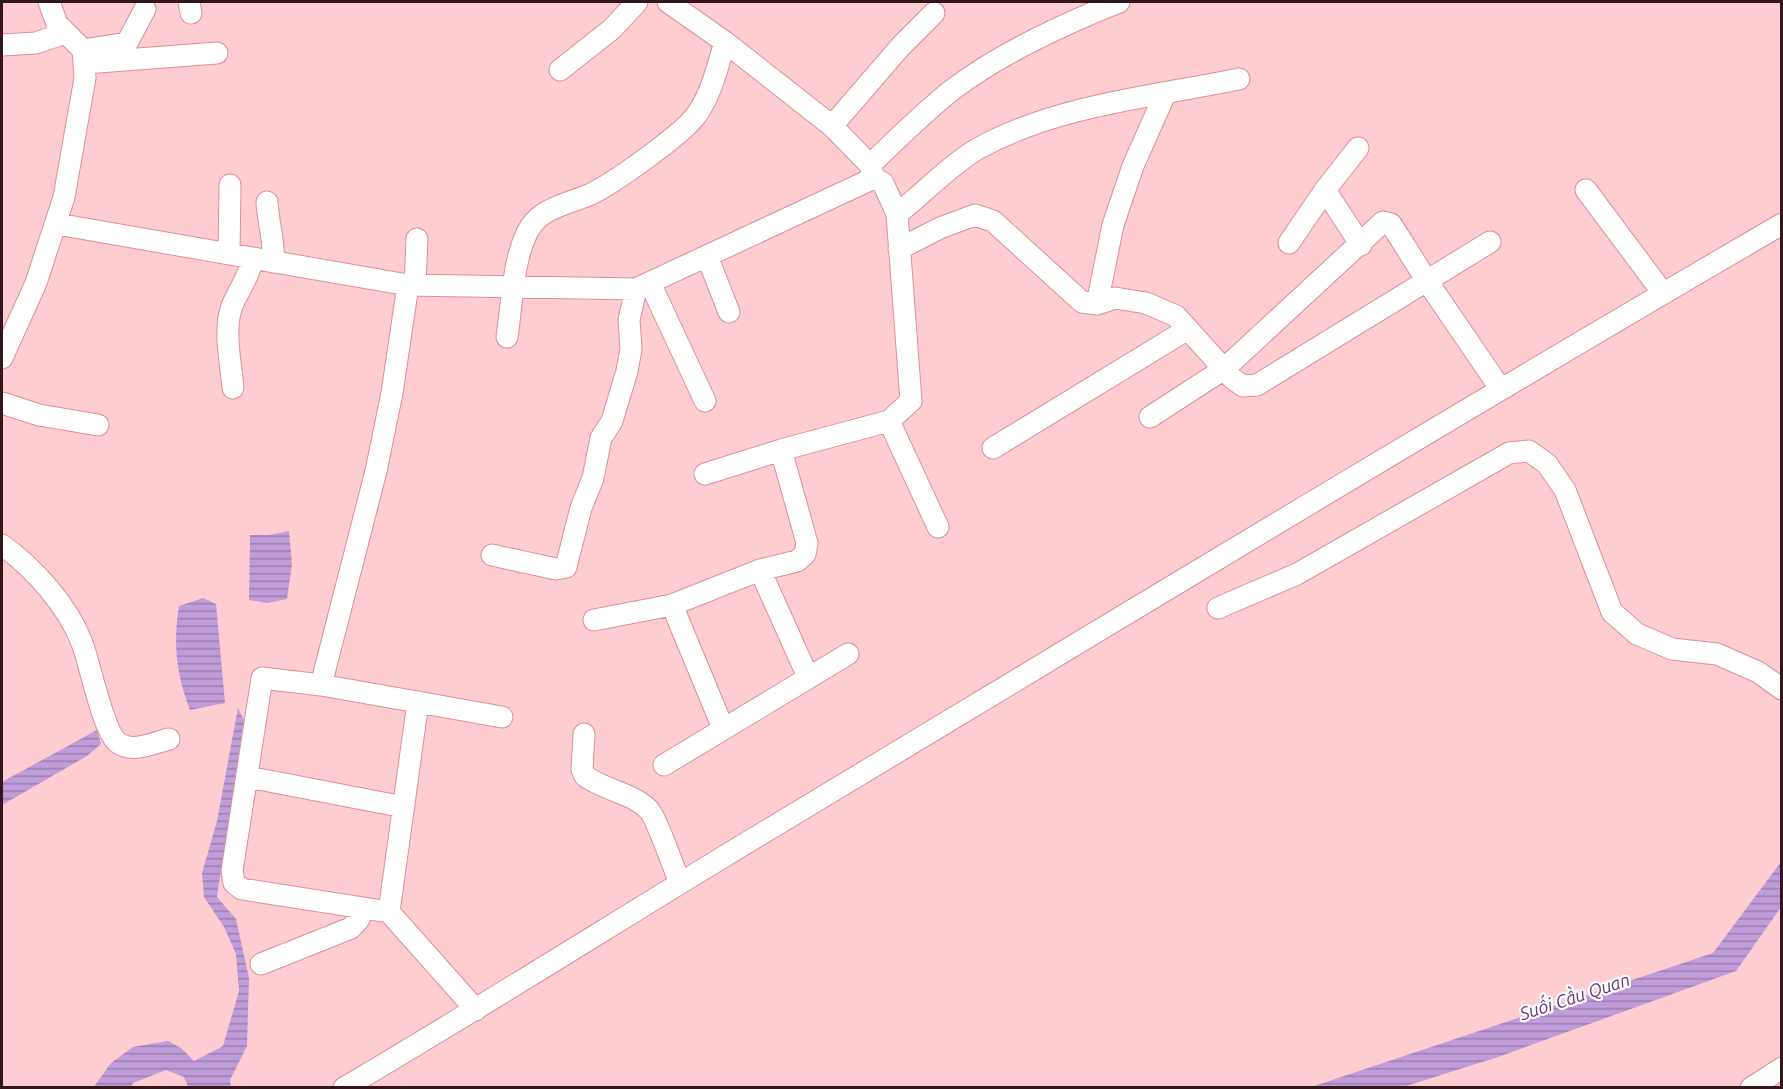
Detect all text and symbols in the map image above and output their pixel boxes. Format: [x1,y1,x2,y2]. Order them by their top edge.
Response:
water label: Suối Cầu Quan [1515,966,1633,1025]

